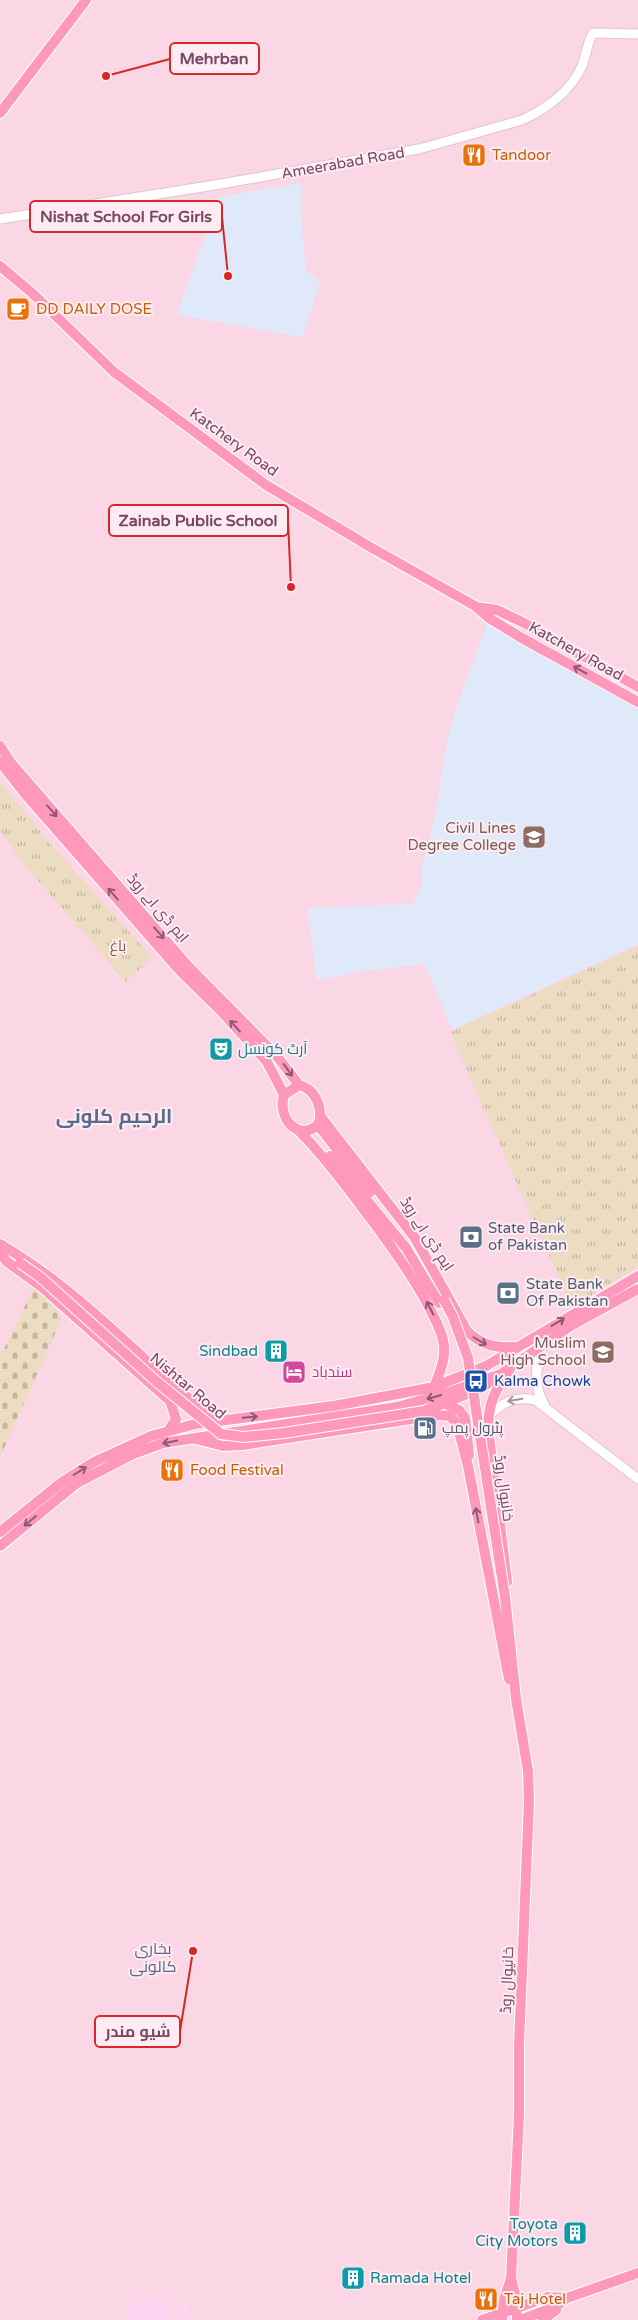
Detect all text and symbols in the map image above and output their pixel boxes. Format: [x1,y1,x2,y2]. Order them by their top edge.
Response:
callout: Mehrban [170,43,259,74]
text: Mehrban [180,49,249,69]
restaurant icon: Tandoor [461,142,487,168]
street label: Ameerabad Road [280,143,406,183]
place label: Tandoor [492,146,551,164]
callout: Nishat School For Girls [30,201,222,232]
text: Nishat School For Girls [40,207,212,227]
cafe icon: DD DAILY DOSE [5,296,31,322]
place label: DD DAILY DOSE [36,300,152,318]
street label: Katchery Road [186,404,282,480]
callout: Zainab Public School [109,505,288,536]
text: Zainab Public School [119,511,277,531]
street label: Katchery Road [526,618,626,684]
one-way arrow [573,665,588,675]
one-way arrow [47,804,58,817]
place label: Civil Lines Degree College [407,819,516,854]
school or university icon: Civil Lines Degree College [521,824,547,850]
street label: ایم ڈی اے روڈ [123,870,193,946]
one-way arrow [107,887,118,900]
one-way arrow [154,926,165,939]
park label: باغ [110,937,126,957]
one-way arrow [229,1019,240,1032]
theatre icon: آرٹ کونسل [208,1036,234,1062]
place label: آرٹ کونسل [238,1040,307,1059]
one-way arrow [283,1063,293,1077]
district label: الرحیم کلونی [56,1105,172,1130]
street label: ایم ڈی اے روڈ [396,1194,458,1275]
place label: State Bank of Pakistan [488,1219,567,1254]
bank icon: State Bank of Pakistan [458,1224,484,1250]
place label: State Bank Of Pakistan [526,1275,608,1310]
bank icon: State Bank Of Pakistan [495,1280,521,1306]
one-way arrow [424,1301,434,1316]
one-way arrow [550,1317,564,1327]
place label: Muslim High School [500,1334,586,1369]
one-way arrow [473,1336,487,1346]
building icon: Sindbad [263,1338,289,1364]
school or university icon: Muslim High School [590,1339,616,1365]
place label: Sindbad [199,1342,258,1360]
street label: Nishtar Road [146,1349,230,1423]
hotel icon: سندباد [281,1359,307,1385]
place label: سندباد [312,1363,353,1381]
bus stop icon: Kalma Chowk [463,1368,489,1394]
place label: Kalma Chowk [494,1372,591,1390]
one-way arrow [426,1392,442,1402]
one-way arrow [508,1395,524,1405]
one-way arrow [241,1412,257,1421]
fuel station icon: پٹرول پمپ [412,1415,438,1441]
place label: پٹرول پمپ [442,1419,503,1438]
one-way arrow [163,1437,179,1447]
street label: خانیوال روڈ [490,1454,518,1522]
restaurant icon: Food Festival [159,1457,185,1483]
place label: Food Festival [190,1461,284,1479]
one-way arrow [73,1466,87,1476]
one-way arrow [472,1507,481,1523]
one-way arrow [24,1515,37,1526]
district label: بخاری کالونی [130,1939,176,1977]
street label: خانیوال روڈ [497,1946,517,2014]
callout: شیو مندر [95,2016,180,2047]
text: شیو مندر [104,2022,171,2042]
place label: Toyota City Motors [475,2215,558,2250]
building icon: Toyota City Motors [562,2220,588,2246]
building icon: Ramada Hotel [340,2265,366,2291]
place label: Ramada Hotel [370,2269,471,2287]
restaurant icon: Taj Hotel [473,2286,499,2312]
place label: Taj Hotel [504,2290,566,2308]

